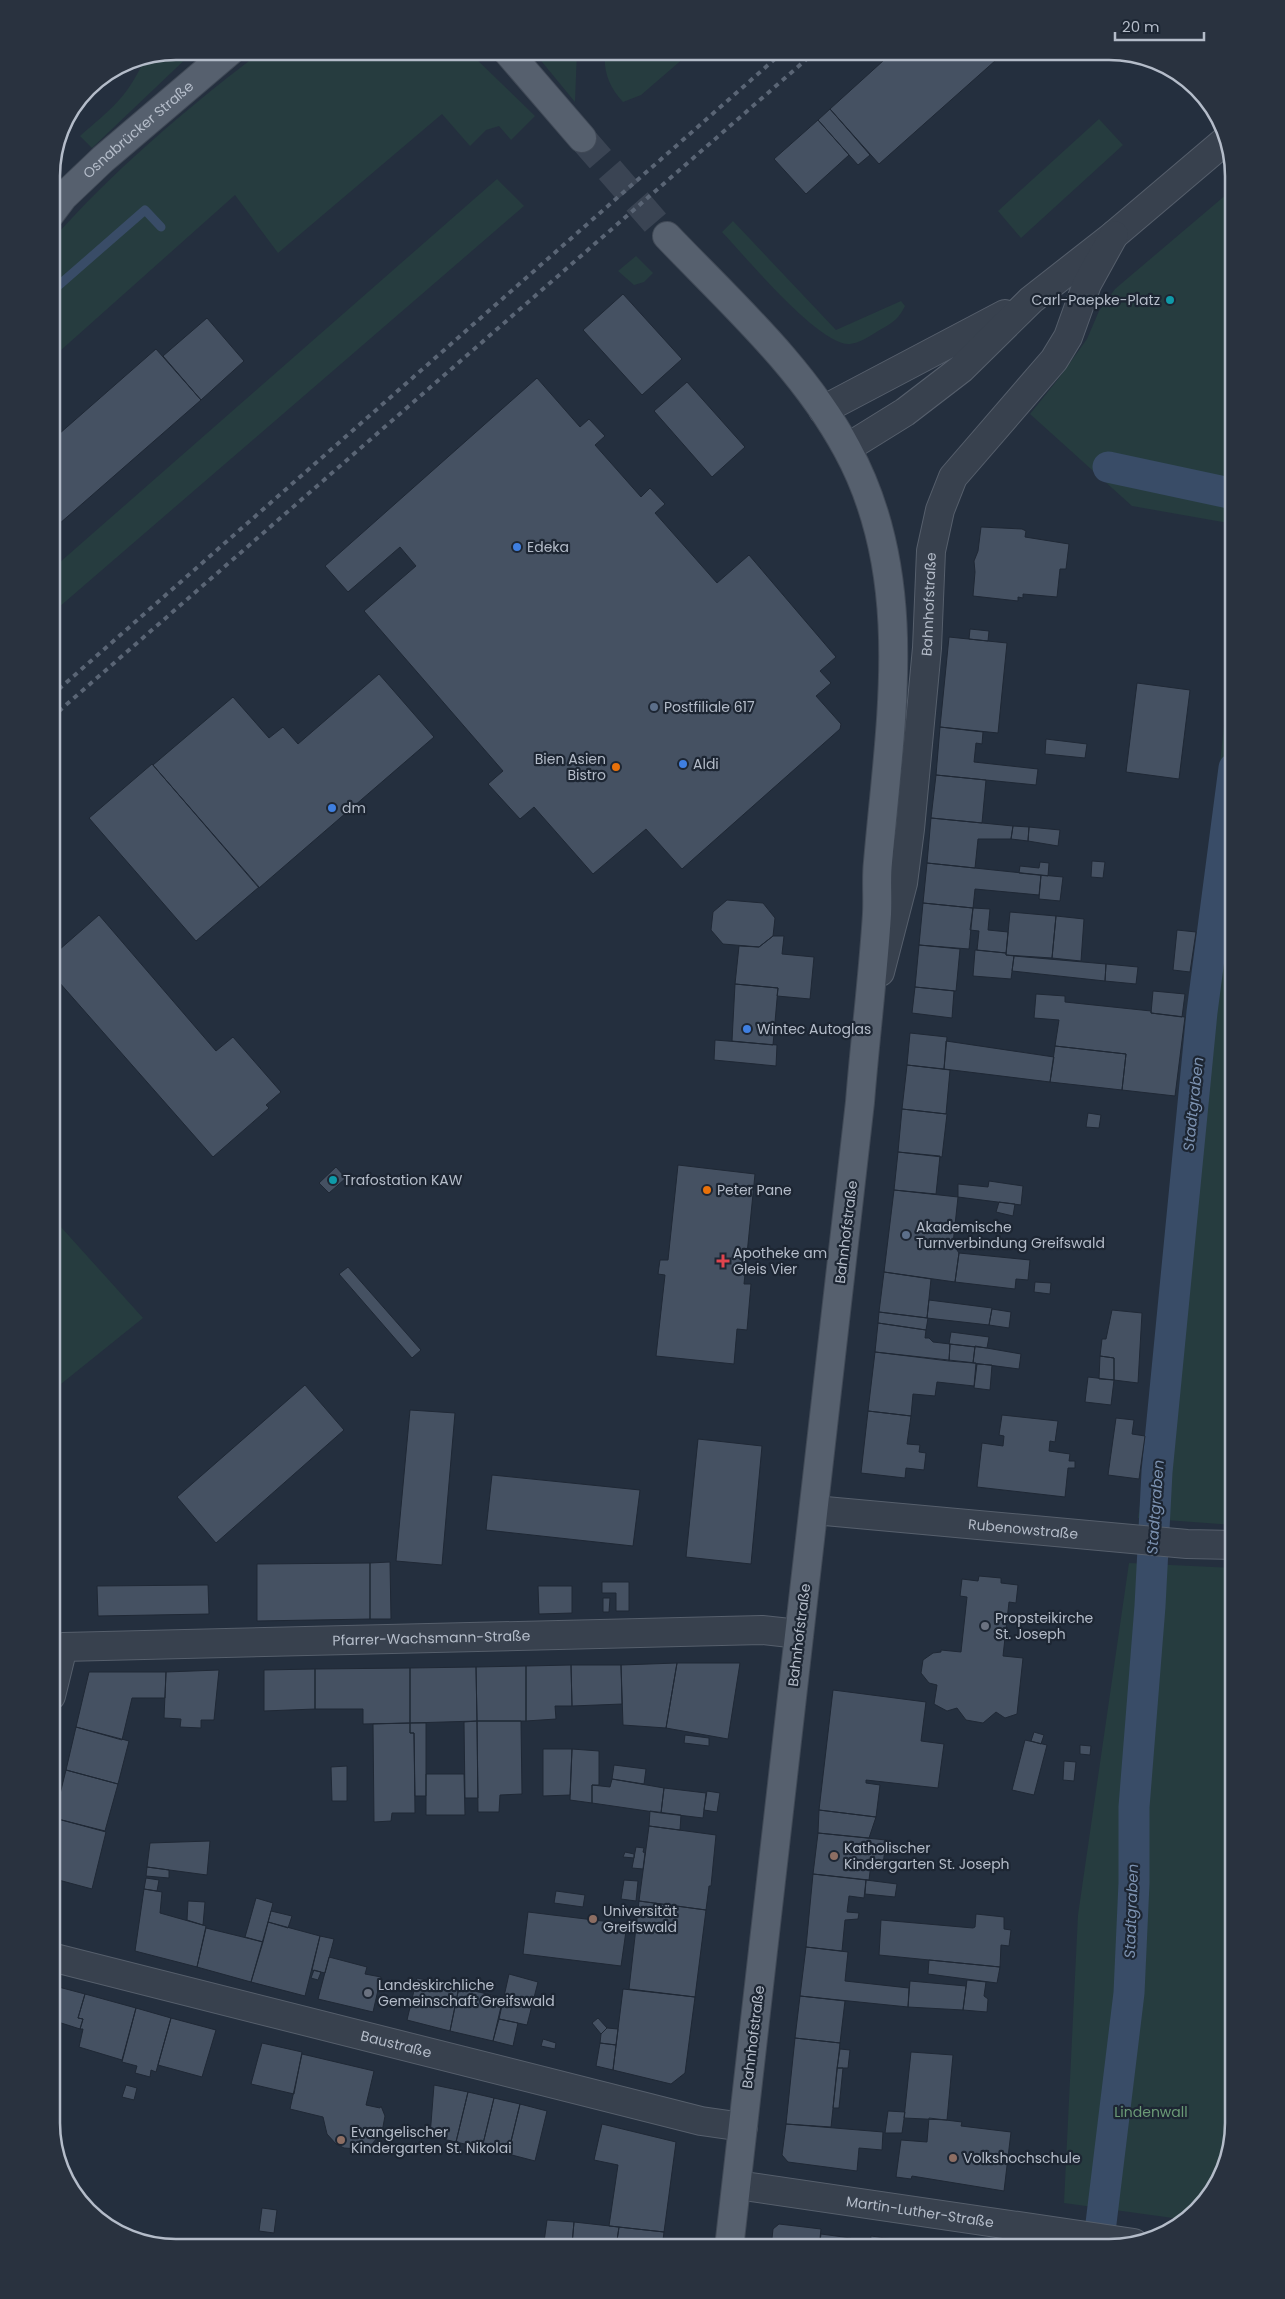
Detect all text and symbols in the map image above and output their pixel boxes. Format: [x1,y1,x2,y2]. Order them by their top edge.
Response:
scale bar [1115,10,1204,42]
text: 20 m [1122,16,1160,37]
street label: Osnabrücker Straße [79,76,198,183]
place label: Carl-Paepke-Platz [1032,290,1160,310]
marker: Carl-Paepke-Platz [1164,294,1176,306]
place label: Edeka [527,537,569,557]
marker: Edeka [511,541,523,553]
street label: Bahnhofstraße [916,552,941,657]
place label: Postfiliale 617 [664,697,755,717]
marker: Postfiliale 617 [648,701,660,713]
place label: Bien Asien Bistro [535,749,606,785]
place label: Aldi [693,754,719,774]
marker: Aldi [677,758,689,770]
marker: Bien Asien Bistro [610,761,622,773]
place label: dm [342,798,366,818]
marker: dm [326,802,338,814]
place label: Wintec Autoglas [757,1019,871,1039]
marker: Wintec Autoglas [741,1023,753,1035]
water label: Stadtgraben [1178,1056,1208,1152]
place label: Trafostation KAW [343,1170,463,1190]
marker: Trafostation KAW [327,1174,339,1186]
street label: Bahnhofstraße [830,1179,862,1285]
place label: Peter Pane [717,1180,792,1200]
marker: Peter Pane [701,1184,713,1196]
place label: Akademische Turnverbindung Greifswald [916,1217,1105,1253]
marker: Akademische Turnverbindung Greifswald [900,1229,912,1241]
place label: Apotheke am Gleis Vier [733,1243,827,1279]
marker: Apotheke am Gleis Vier [717,1255,729,1267]
water label: Stadtgraben [1141,1459,1169,1555]
street label: Rubenowstraße [967,1514,1079,1544]
street label: Bahnhofstraße [783,1582,815,1688]
place label: Propsteikirche St. Joseph [995,1608,1094,1644]
marker: Propsteikirche St. Joseph [979,1620,991,1632]
street label: Pfarrer-Wachsmann-Straße [332,1626,531,1650]
place label: Katholischer Kindergarten St. Joseph [844,1838,1010,1874]
marker: Katholischer Kindergarten St. Joseph [828,1850,840,1862]
water label: Stadtgraben [1119,1863,1143,1959]
place label: Universität Greifswald [603,1901,677,1937]
marker: Universität Greifswald [587,1913,599,1925]
place label: Landeskirchliche Gemeinschaft Greifswald [378,1975,555,2011]
street label: Bahnhofstraße [737,1984,769,2090]
marker: Landeskirchliche Gemeinschaft Greifswald [362,1987,374,1999]
street label: Baustraße [359,2026,434,2063]
park label: Lindenwall [1114,2102,1188,2122]
place label: Evangelischer Kindergarten St. Nikolai [351,2122,512,2158]
marker: Evangelischer Kindergarten St. Nikolai [335,2134,347,2146]
place label: Volkshochschule [963,2148,1081,2168]
marker: Volkshochschule [947,2152,959,2164]
street label: Martin-Luther-Straße [845,2191,996,2232]

